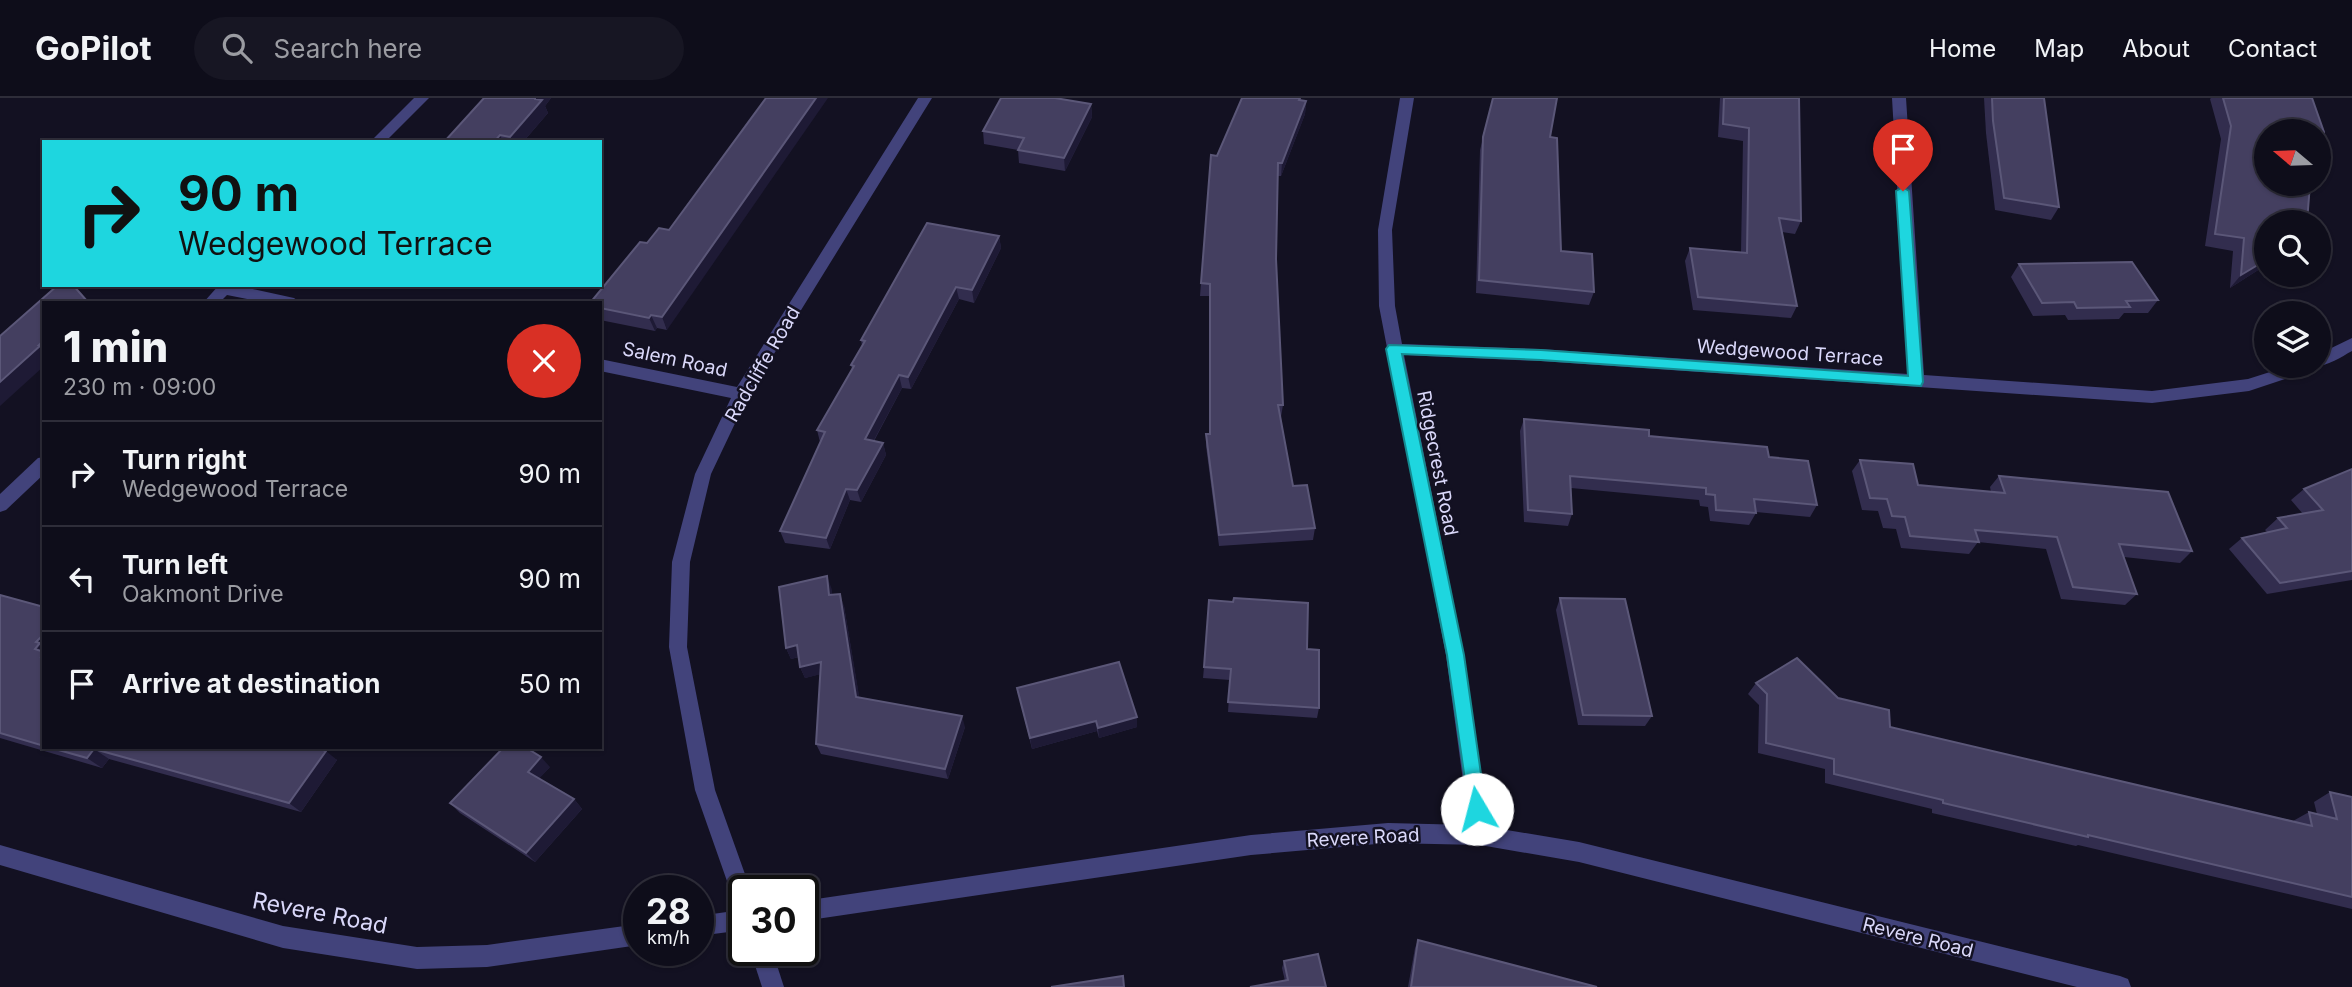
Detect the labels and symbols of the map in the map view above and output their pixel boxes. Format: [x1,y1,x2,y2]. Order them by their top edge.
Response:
pin [1873,119,1933,191]
north arrow [2254,119,2331,196]
street label: Radcliffe Road [720,302,805,426]
street label: Wedgewood Terrace [1696,335,1884,370]
street label: Salem Road [620,337,729,382]
street label: Ridgecrest Road [1412,389,1463,538]
position arrow [1440,772,1514,846]
street label: Revere Road [1306,823,1420,852]
speed limit sign: 30 [728,875,819,966]
street label: Revere Road [250,886,390,940]
street label: Revere Road [1860,913,1976,962]

